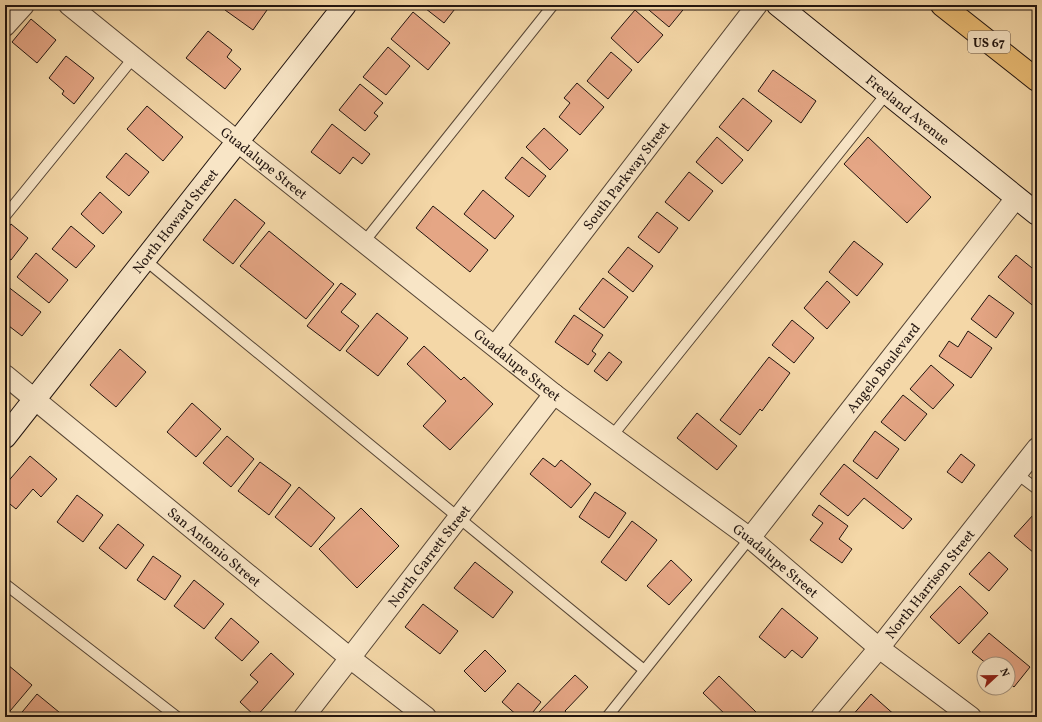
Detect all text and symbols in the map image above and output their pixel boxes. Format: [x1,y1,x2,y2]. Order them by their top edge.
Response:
road number: US 67 [968,31,1010,53]
street label: Freeland Avenue [861,71,953,151]
street label: South Parkway Street [579,118,675,235]
street label: Guadalupe Street [216,123,311,205]
street label: North Howard Street [129,165,224,278]
street label: Angelo Boulevard [843,320,926,418]
street label: Guadalupe Street [469,325,564,407]
street label: North Garrett Street [385,501,476,612]
street label: San Antonio Street [163,504,264,592]
street label: Guadalupe Street [728,520,822,603]
street label: North Harrison Street [882,526,980,643]
north arrow [976,656,1016,696]
text: N [995,666,1012,679]

